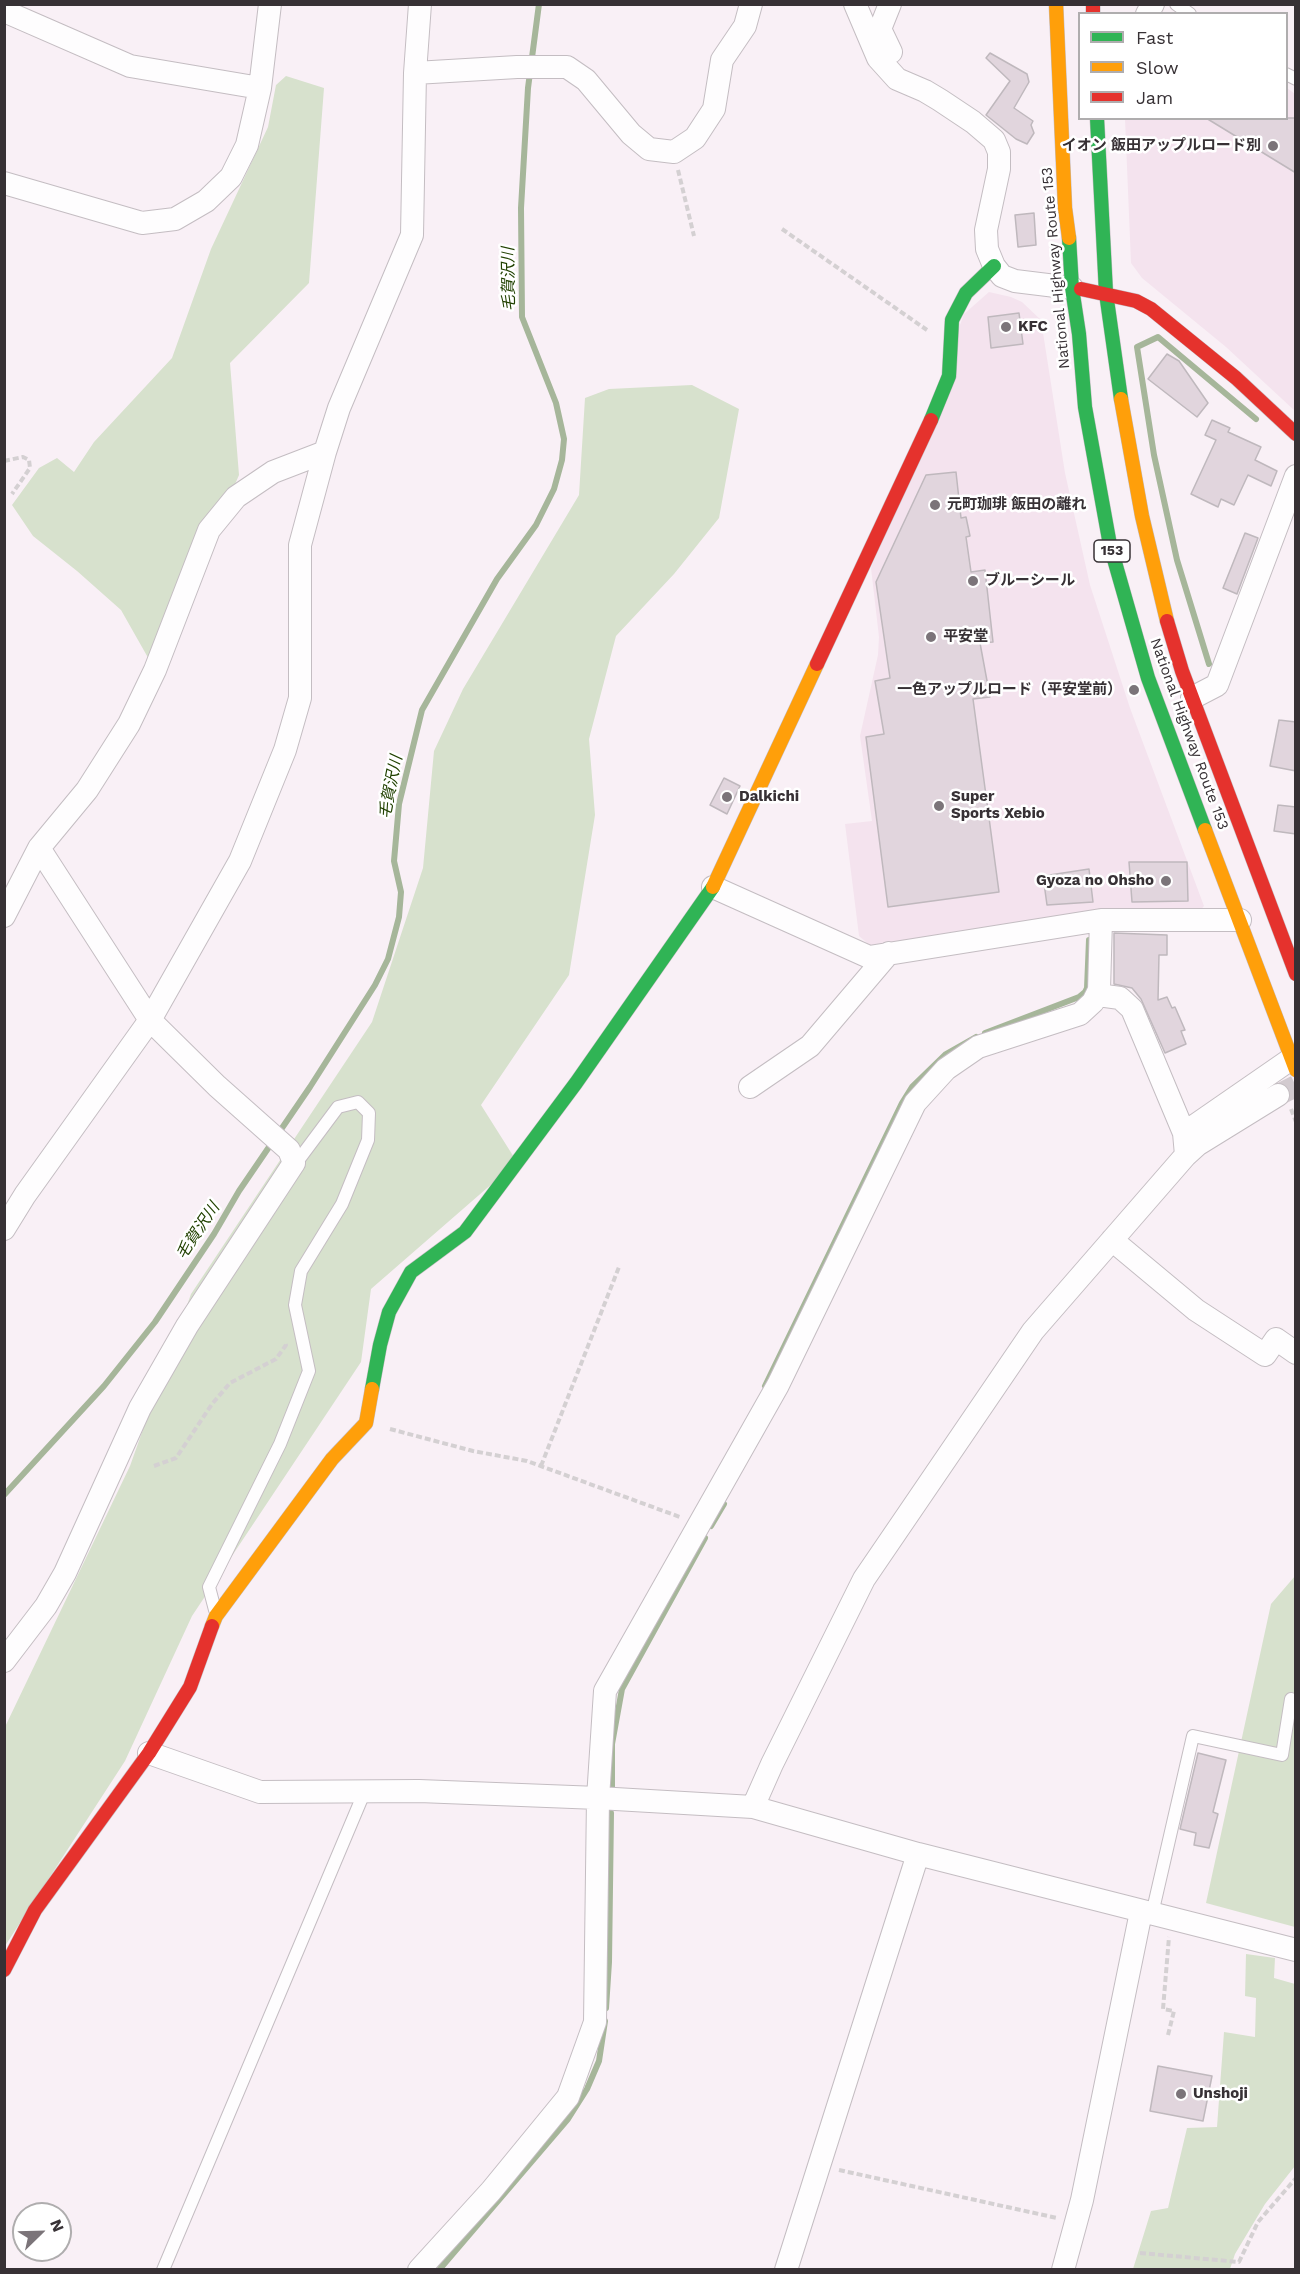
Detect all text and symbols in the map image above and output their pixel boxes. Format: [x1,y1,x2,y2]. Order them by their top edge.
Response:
legend [1078,12,1288,120]
text: Fast [1136,27,1173,48]
text: Slow [1136,57,1179,78]
text: Jam [1136,87,1173,108]
place label: イオン 飯田アップルロード別 [1062,137,1261,155]
marker: イオン 飯田アップルロード別 [1266,139,1280,153]
street label: National Highway Route 153 [1038,166,1074,370]
water label: 毛賀沢川 [499,247,519,311]
place label: KFC [1018,318,1048,336]
marker: KFC [999,320,1013,334]
place label: 元町珈琲 飯田の離れ [947,496,1086,514]
marker: 元町珈琲 飯田の離れ [928,498,942,512]
road number: 153 [1094,540,1130,562]
place label: ブルーシール [985,572,1075,590]
marker: ブルーシール [966,574,980,588]
place label: 平安堂 [943,628,988,646]
marker: 平安堂 [924,630,938,644]
street label: National Highway Route 153 [1146,636,1232,832]
place label: 一色アップルロード（平安堂前） [897,681,1122,699]
marker: 一色アップルロード（平安堂前） [1127,683,1141,697]
water label: 毛賀沢川 [375,754,407,820]
place label: Dalkichi [739,788,799,806]
place label: Super Sports Xebio [951,788,1045,823]
marker: Dalkichi [720,790,734,804]
marker: Super Sports Xebio [932,799,946,813]
place label: Gyoza no Ohsho [1036,872,1154,890]
marker: Gyoza no Ohsho [1159,874,1173,888]
water label: 毛賀沢川 [172,1199,224,1263]
place label: Unshoji [1193,2085,1248,2103]
marker: Unshoji [1174,2087,1188,2101]
north arrow [12,2202,72,2262]
text: N [46,2216,68,2235]

